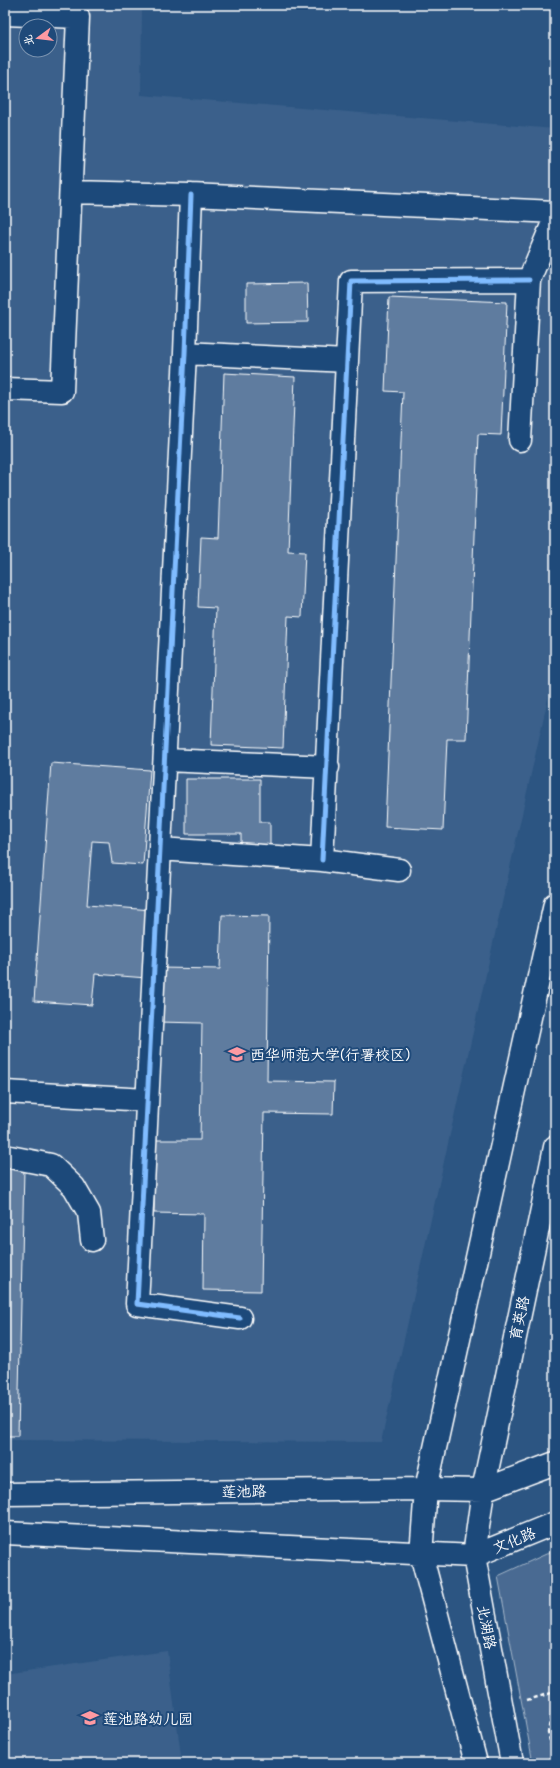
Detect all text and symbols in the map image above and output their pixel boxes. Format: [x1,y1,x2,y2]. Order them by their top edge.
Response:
north arrow [18,18,58,58]
text: 北 [20,33,37,48]
school or university icon: 西华师范大学(行署校区) [227,1044,247,1064]
place label: 西华师范大学(行署校区) [250,1044,410,1065]
street label: 育英路 [504,1294,534,1342]
street label: 莲池路 [221,1480,267,1502]
street label: 文化路 [489,1522,539,1558]
street label: 北湖路 [472,1603,502,1651]
school or university icon: 莲池路幼儿园 [80,1708,100,1728]
place label: 莲池路幼儿园 [103,1708,193,1729]

